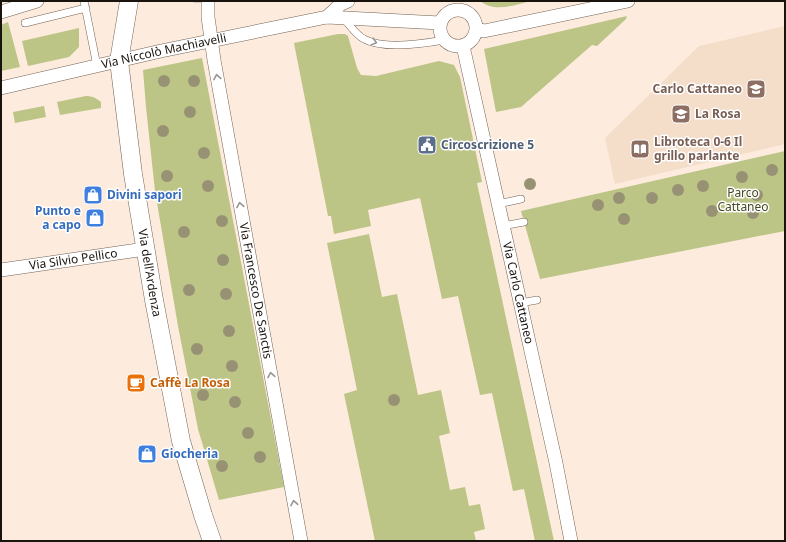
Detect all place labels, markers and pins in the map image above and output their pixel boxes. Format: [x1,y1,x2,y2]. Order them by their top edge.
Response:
school or university icon: Carlo Cattaneo [745,78,767,100]
place label: Carlo Cattaneo [653,80,742,97]
school or university icon: La Rosa [670,103,692,125]
place label: La Rosa [695,105,741,122]
place label: Libroteca 0-6 Il grillo parlante [654,133,742,164]
public building icon: Circoscrizione 5 [416,134,438,156]
place label: Circoscrizione 5 [441,136,534,153]
library icon: Libroteca 0-6 Il grillo parlante [629,138,651,160]
shop icon: Divini sapori [82,184,104,206]
place label: Divini sapori [107,186,182,203]
place label: Punto e a capo [35,202,81,233]
shop icon: Punto e a capo [84,207,106,229]
cafe icon: Caffè La Rosa [125,372,147,394]
place label: Caffè La Rosa [150,374,230,391]
shop icon: Giocheria [136,443,158,465]
place label: Giocheria [161,445,218,462]

